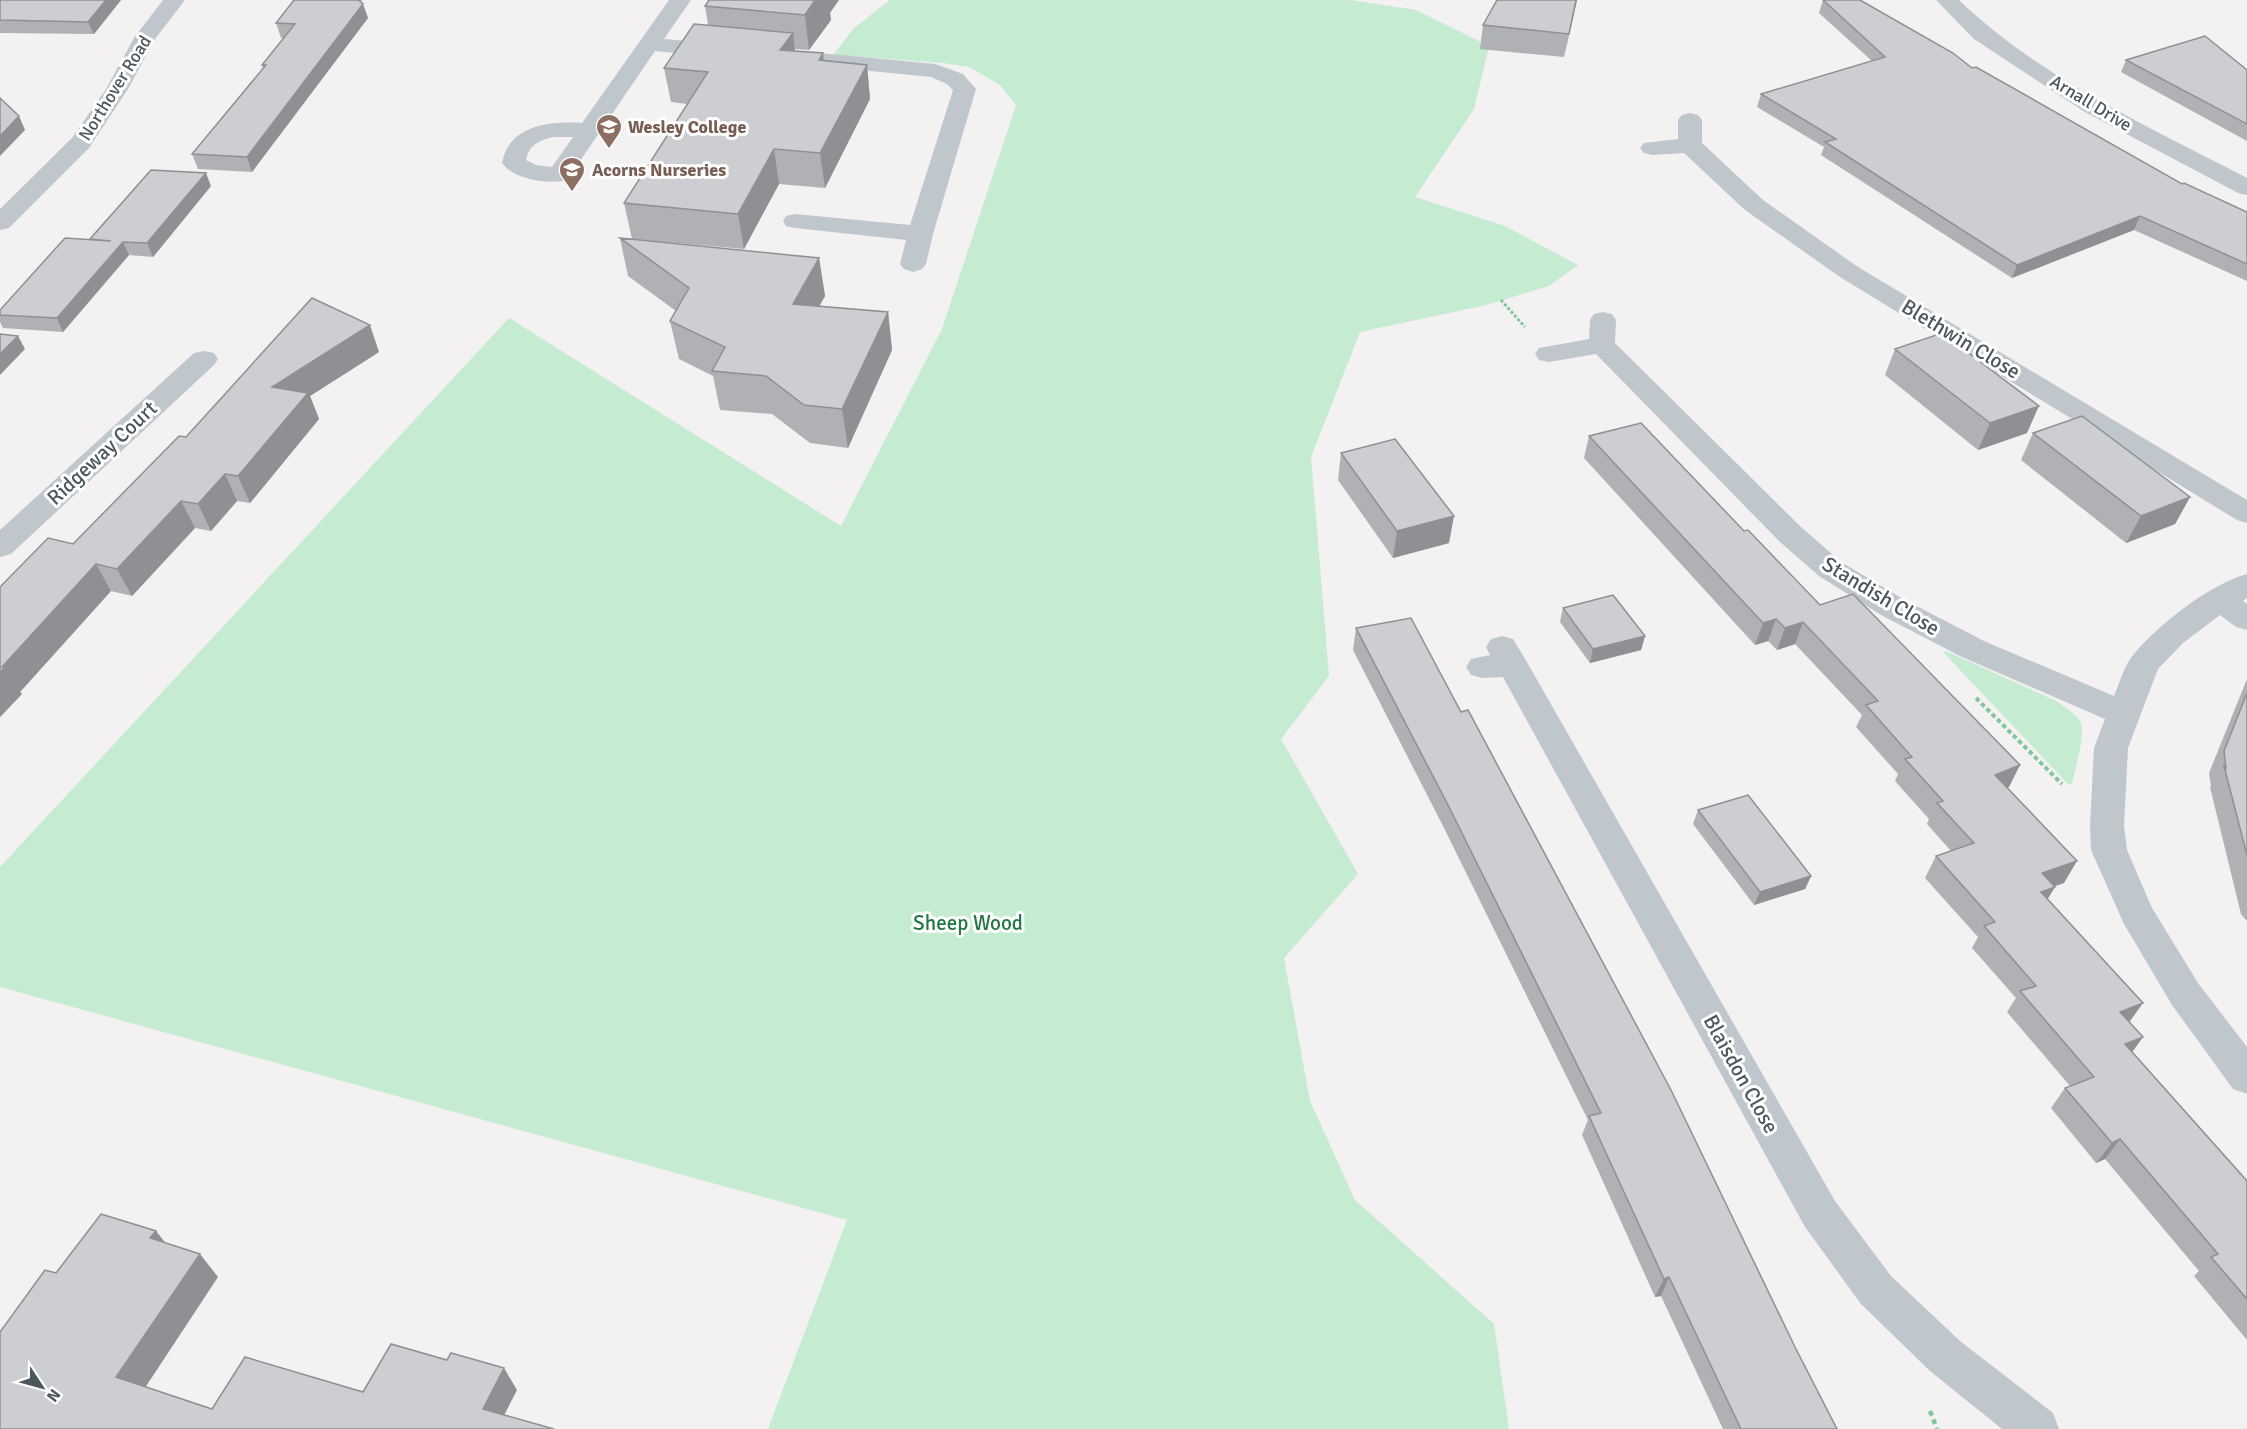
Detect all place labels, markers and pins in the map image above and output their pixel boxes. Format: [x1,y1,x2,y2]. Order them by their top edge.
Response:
school or university icon: Wesley College [594,112,624,150]
place label: Wesley College [628,116,746,138]
school or university icon: Acorns Nurseries [557,155,587,193]
place label: Acorns Nurseries [592,159,726,181]

